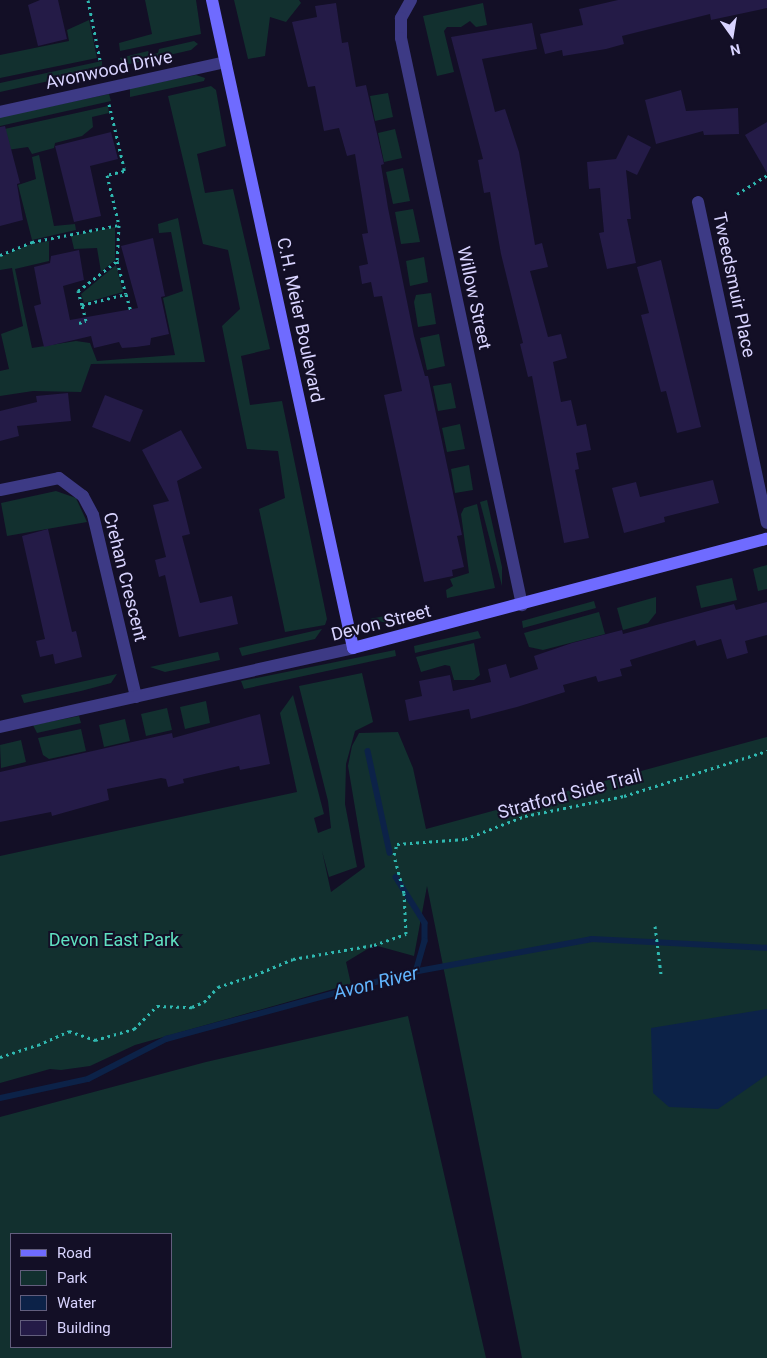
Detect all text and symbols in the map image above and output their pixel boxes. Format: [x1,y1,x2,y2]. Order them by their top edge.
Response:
north arrow [707,10,757,60]
text: N [729,41,742,59]
street label: Avonwood Drive [44,46,174,94]
street label: Tweedsmuir Place [708,211,760,359]
street label: C.H. Meier Boulevard [272,236,328,404]
street label: Willow Street [453,244,495,352]
street label: Crehan Crescent [98,510,152,644]
street label: Devon Street [329,600,433,646]
street label: Stratford Side Trail [495,764,645,824]
park label: Devon East Park [49,929,179,951]
water label: Avon River [331,961,421,1005]
legend [10,1233,172,1348]
text: Road [57,1244,91,1262]
text: Park [57,1269,87,1287]
text: Water [57,1294,96,1312]
text: Building [57,1319,111,1337]

